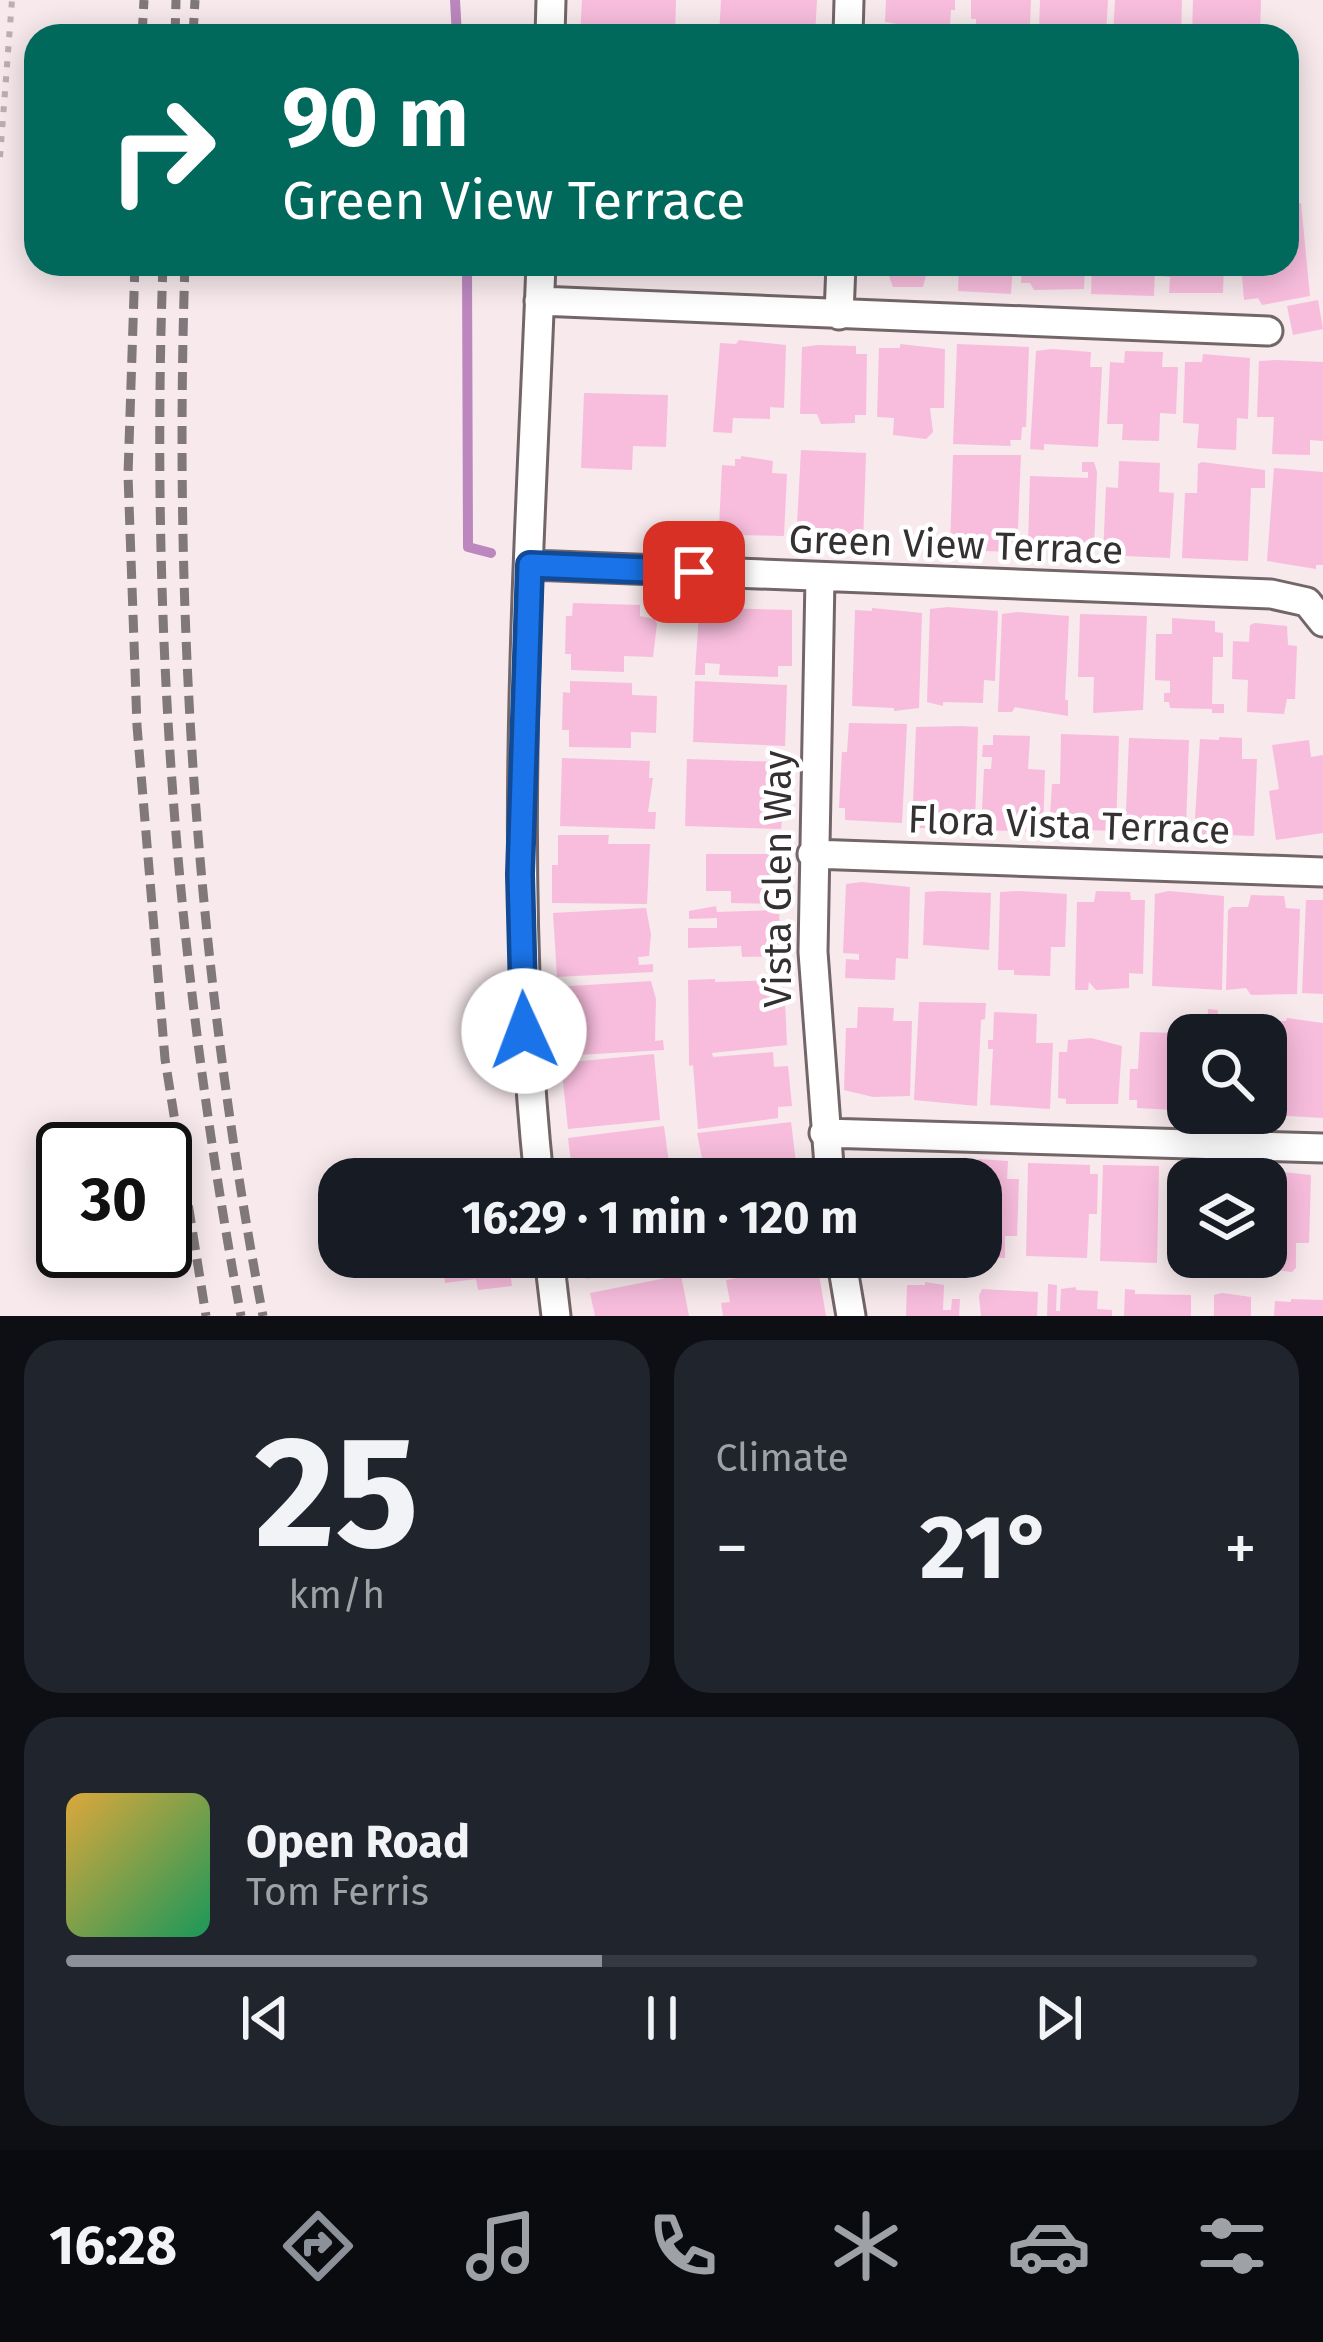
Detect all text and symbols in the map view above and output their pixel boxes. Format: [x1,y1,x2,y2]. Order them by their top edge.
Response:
text: 90 m [282,67,469,168]
icon: right [84,72,240,228]
text: Green View Terrace [282,169,746,233]
street label: Green View Terrace [788,516,1124,574]
pin [643,521,745,623]
icon: arrive [661,539,727,605]
street label: Vista Glen Way [755,750,801,1008]
street label: Flora Vista Terrace [907,796,1231,854]
position arrow [461,968,587,1094]
map controls [1167,1014,1287,1278]
button: search [1167,1014,1287,1134]
speed limit sign: 30 [36,1122,192,1278]
button: layers [1167,1158,1287,1278]
text: 16:29 · 1 min · 120 m [462,1191,858,1245]
text: 25 [255,1400,419,1587]
text: Climate [716,1435,849,1481]
text: 21° [920,1494,1053,1602]
text: − [716,1509,749,1588]
text: + [1224,1509,1257,1588]
text: km/h [288,1572,385,1618]
text: Open Road [246,1815,470,1869]
text: Tom Ferris [246,1869,429,1915]
icon: previous [232,1985,298,2051]
icon: pause [629,1985,695,2051]
icon: next [1026,1985,1092,2051]
icon: directions [276,2204,360,2288]
icon: music [459,2204,543,2288]
icon: phone [641,2204,725,2288]
icon: climate [824,2204,908,2288]
icon: car [1007,2204,1091,2288]
icon: filters [1190,2204,1274,2288]
text: 16:28 [49,2214,177,2278]

